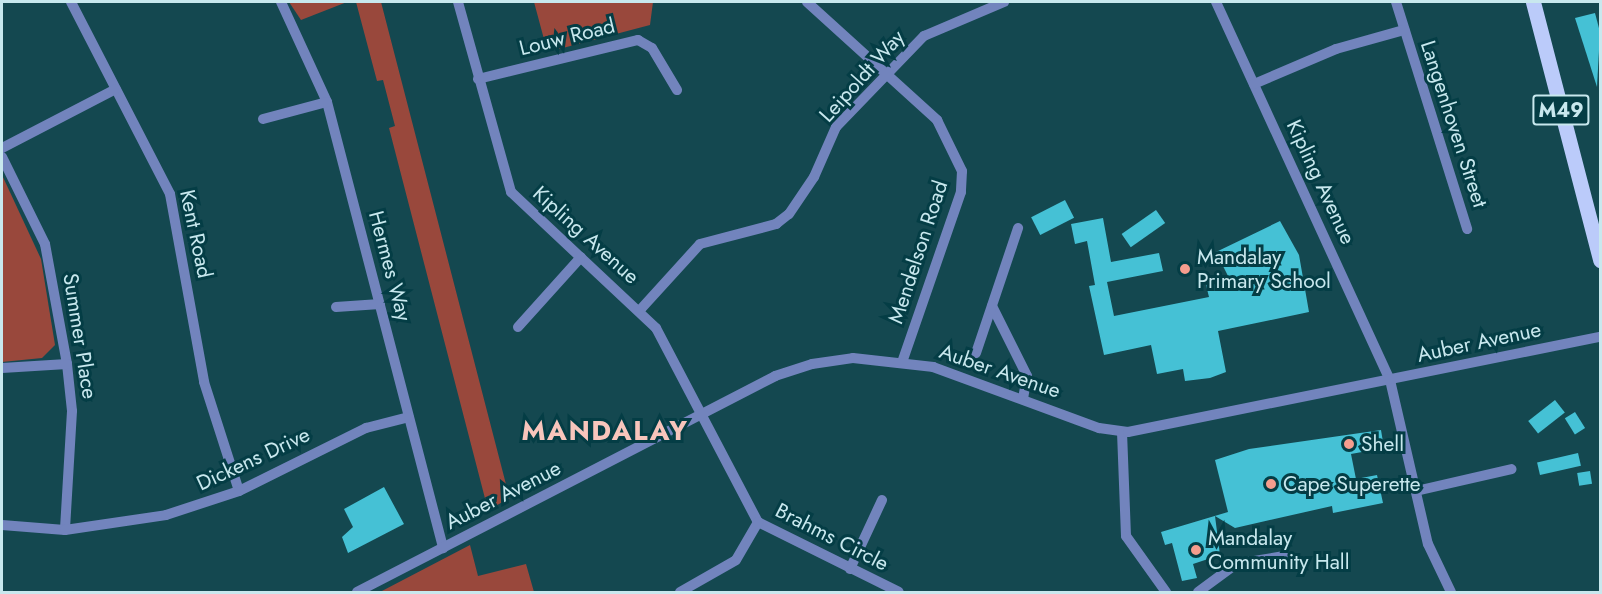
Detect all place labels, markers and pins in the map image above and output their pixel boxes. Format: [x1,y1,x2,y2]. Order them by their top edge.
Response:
place label: Mandalay Primary School [1197,244,1331,294]
marker: Mandalay Primary School [1178,262,1192,276]
place label: Shell [1361,431,1404,457]
marker: Shell [1342,437,1356,451]
place label: Cape Superette [1283,471,1420,497]
marker: Cape Superette [1264,477,1278,491]
place label: Mandalay Community Hall [1208,525,1349,575]
marker: Mandalay Community Hall [1189,543,1203,557]

